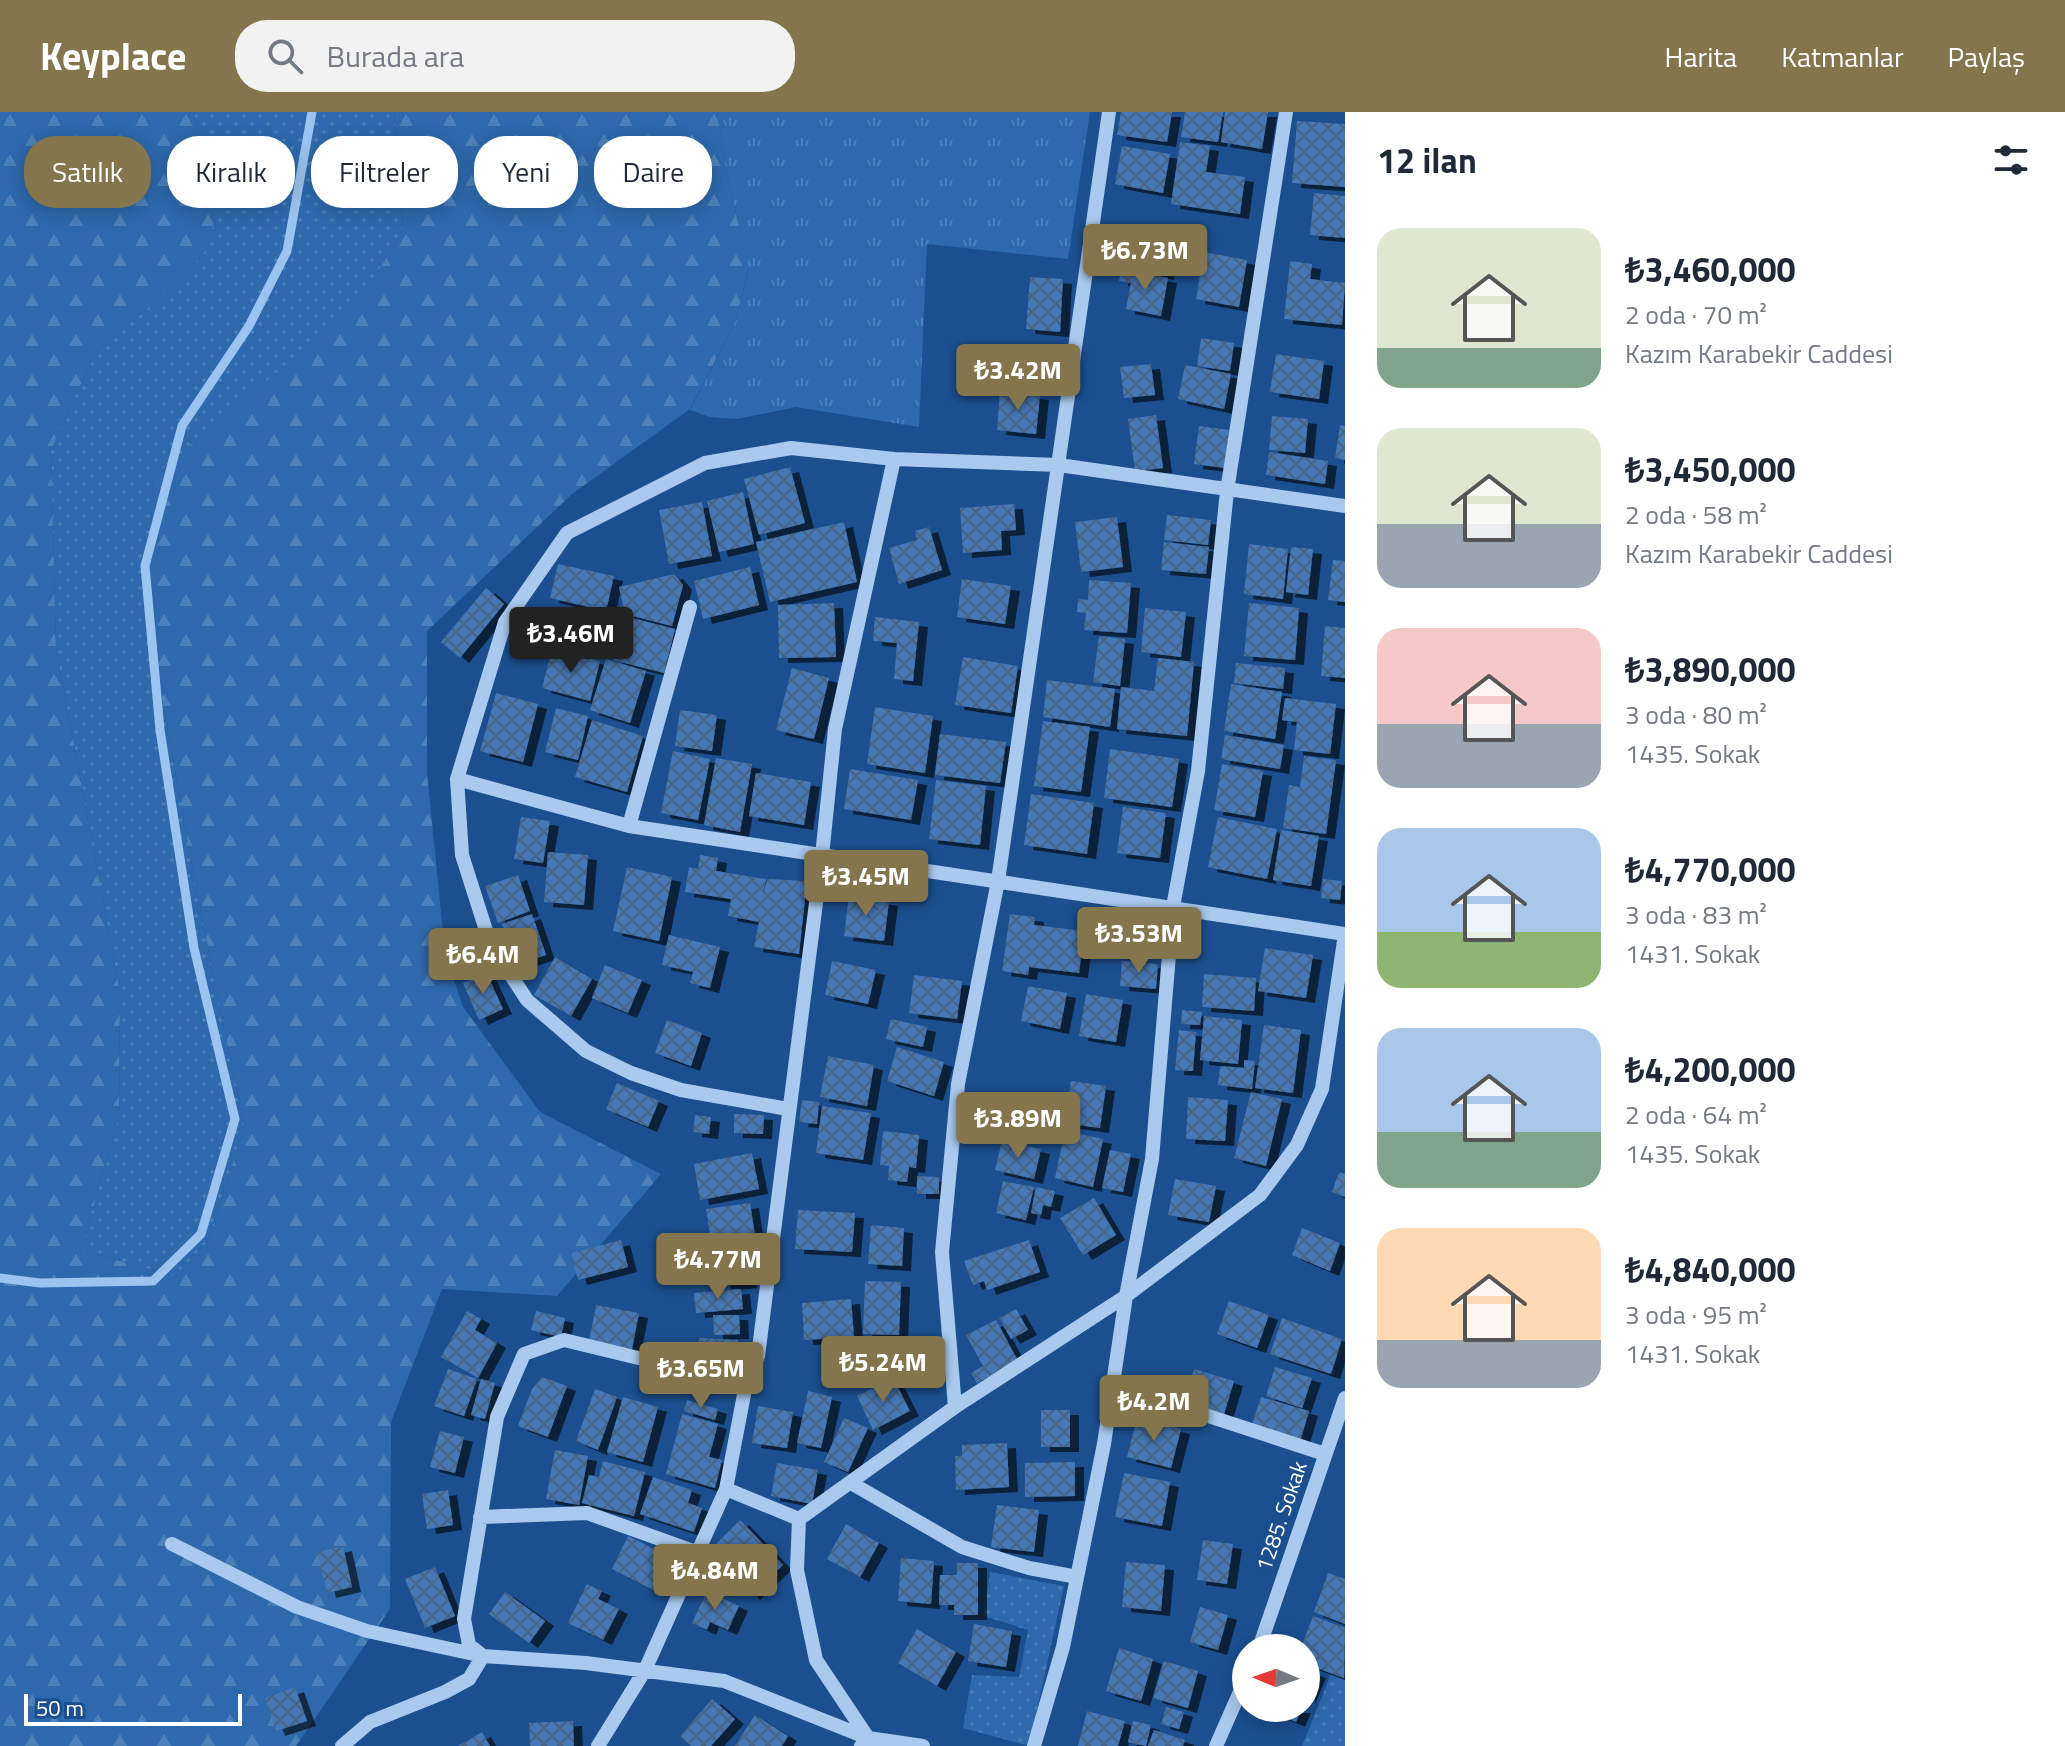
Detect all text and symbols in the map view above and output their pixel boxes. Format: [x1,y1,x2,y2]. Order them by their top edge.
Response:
search box [235,20,795,92]
text: Keyplace [40,27,187,85]
text: Burada ara [327,33,464,79]
icon: search [263,34,307,78]
text: Harita [1665,35,1737,78]
text: Katmanlar [1781,35,1904,78]
text: Paylaş [1948,35,2025,78]
text: 12 ilan [1377,134,1477,186]
chip: Satılık [24,136,151,208]
chip: Kiralık [167,136,295,208]
chip: Filtreler [311,136,458,208]
chip: Yeni [474,136,578,208]
chip: Daire [594,136,712,208]
icon: filters [1989,138,2033,182]
pin: ₺6.73M [1080,224,1210,292]
text: ₺6.73M [1101,230,1189,269]
text: ₺3,460,000 [1625,243,1796,295]
icon: home [1441,260,1537,356]
text: 2 oda · 70 m² [1625,295,1767,334]
text: Kazım Karabekir Caddesi [1625,334,1893,373]
pin: ₺3.42M [953,344,1083,412]
text: ₺3.42M [974,350,1062,389]
text: ₺3,450,000 [1625,443,1796,495]
icon: home [1441,460,1537,556]
text: 2 oda · 58 m² [1625,495,1767,534]
text: Kazım Karabekir Caddesi [1625,534,1893,573]
pin: ₺3.46M [506,607,636,675]
text: ₺3.46M [527,613,615,652]
text: ₺3,890,000 [1625,643,1796,695]
icon: home [1441,660,1537,756]
text: 3 oda · 80 m² [1625,695,1767,734]
text: 1435. Sokak [1625,734,1760,773]
text: ₺4,770,000 [1625,843,1796,895]
pin: ₺3.45M [801,850,931,918]
text: ₺3.45M [822,856,910,895]
icon: home [1441,860,1537,956]
text: 3 oda · 83 m² [1625,895,1767,934]
pin: ₺3.53M [1074,907,1204,975]
text: ₺3.53M [1095,913,1183,952]
pin: ₺6.4M [427,928,539,996]
text: ₺6.4M [447,934,519,973]
text: 1431. Sokak [1625,934,1760,973]
text: ₺4,200,000 [1625,1043,1796,1095]
icon: home [1441,1060,1537,1156]
pin: ₺3.89M [953,1092,1083,1160]
text: 2 oda · 64 m² [1625,1095,1767,1134]
text: ₺3.89M [974,1098,1062,1137]
text: 1435. Sokak [1625,1134,1760,1173]
pin: ₺4.77M [653,1233,783,1301]
text: ₺4.77M [674,1239,762,1278]
text: ₺4,840,000 [1625,1243,1796,1295]
icon: home [1441,1260,1537,1356]
text: 3 oda · 95 m² [1625,1295,1767,1334]
text: 1431. Sokak [1625,1334,1760,1373]
pin: ₺5.24M [818,1336,948,1404]
pin: ₺3.65M [636,1342,766,1410]
text: ₺5.24M [839,1342,927,1381]
text: ₺3.65M [657,1348,745,1387]
pin: ₺4.2M [1098,1375,1210,1443]
text: ₺4.2M [1118,1381,1190,1420]
street label: 1285. Sokak [1246,1456,1316,1576]
pin: ₺4.84M [650,1544,780,1612]
text: ₺4.84M [671,1550,759,1589]
north arrow [1232,1634,1320,1722]
map controls [1232,1634,1320,1722]
scale bar [24,1690,242,1726]
text: 50 m [36,1691,84,1725]

